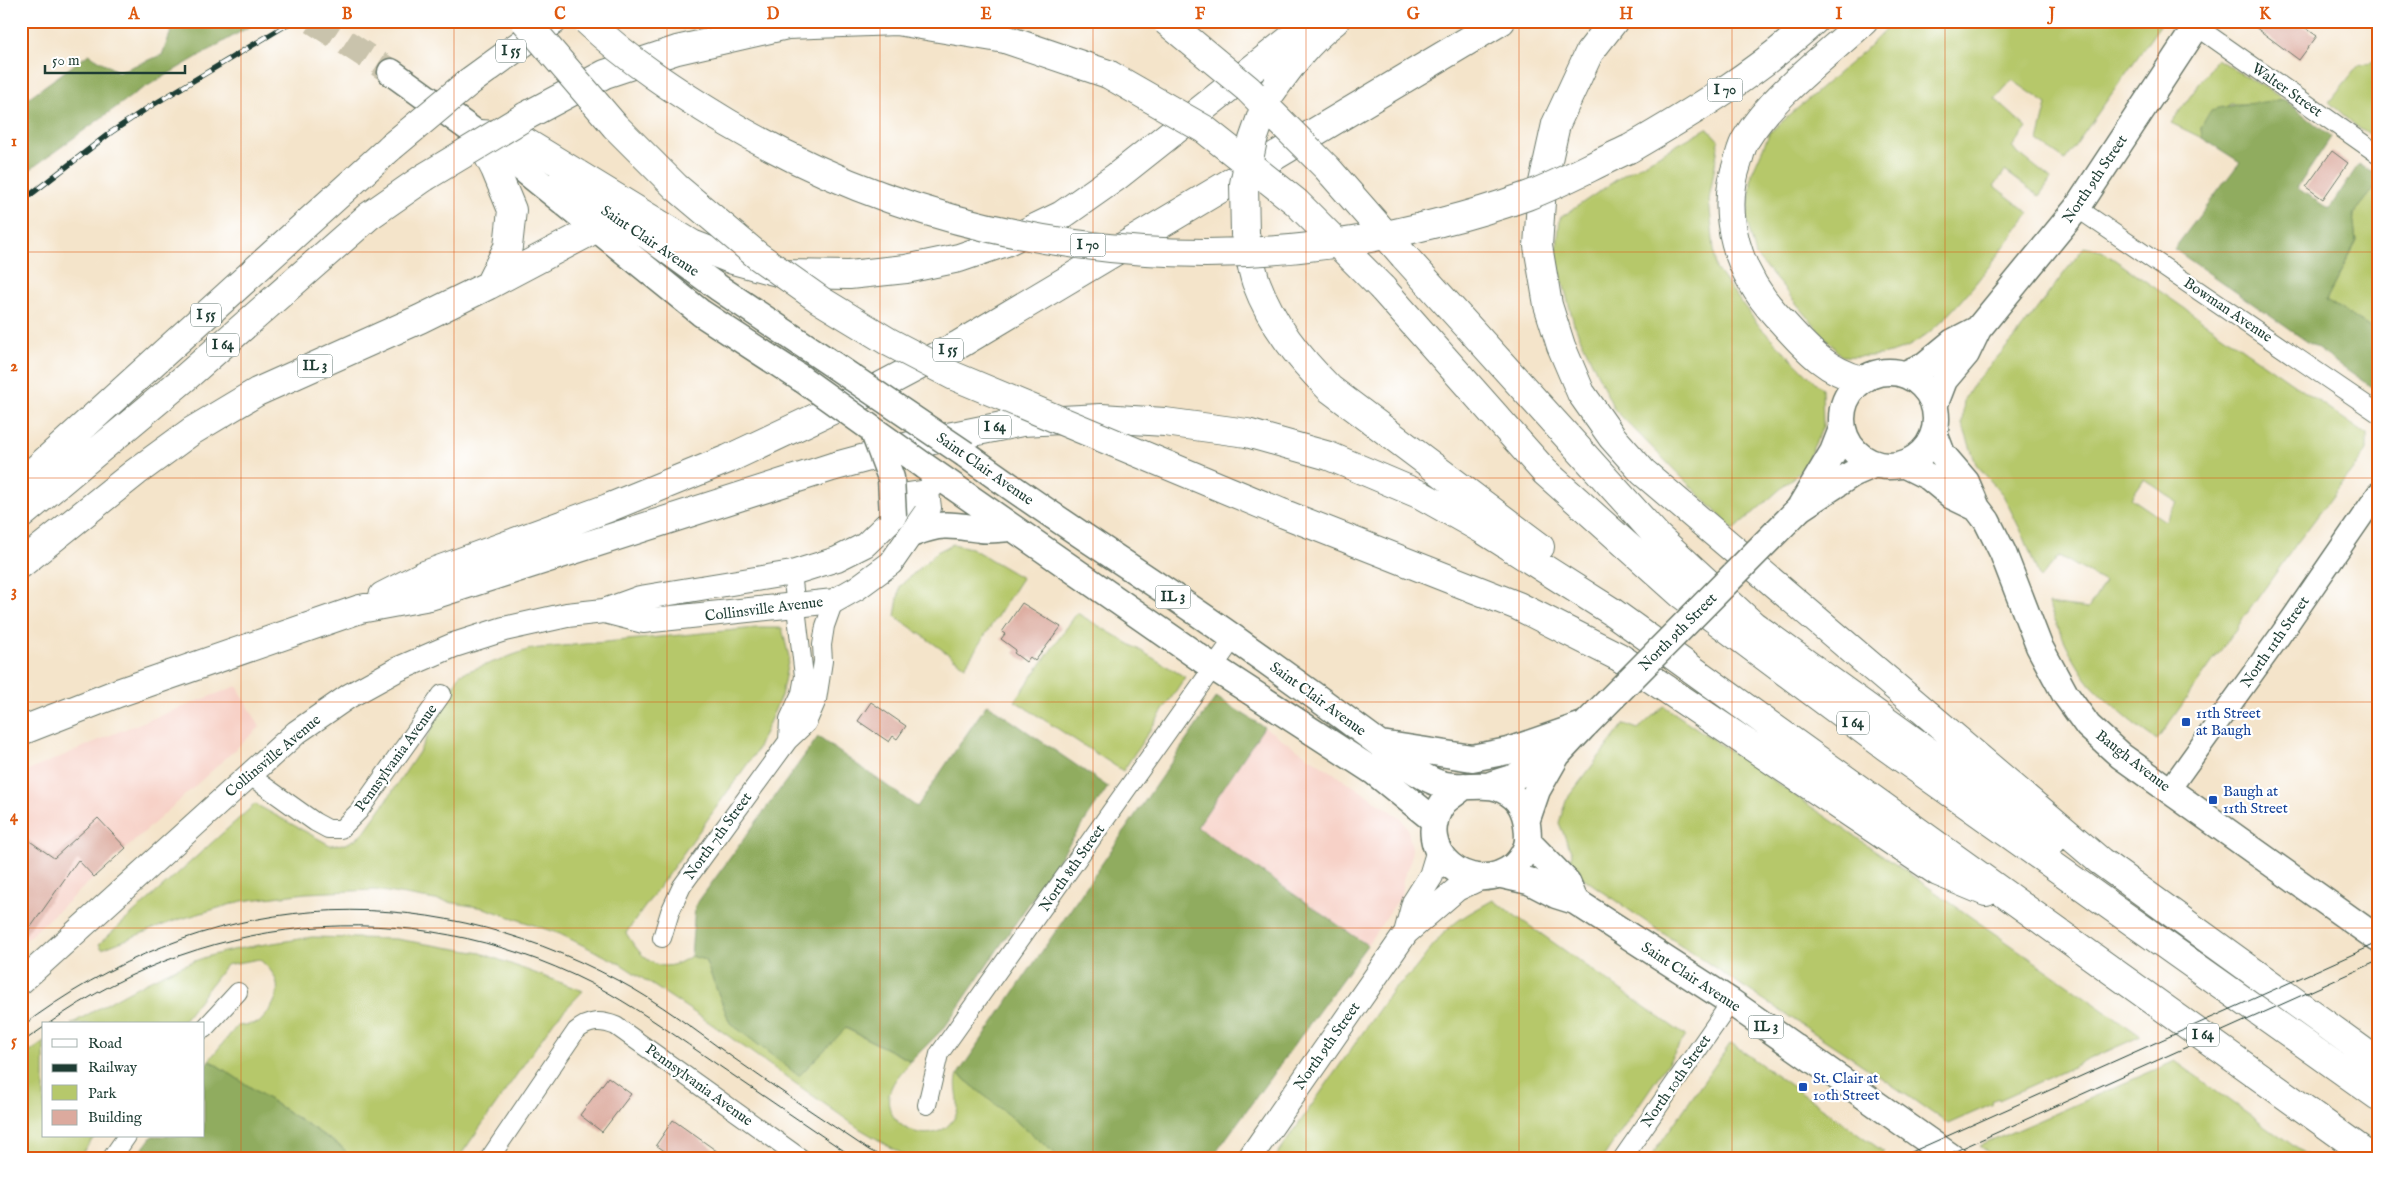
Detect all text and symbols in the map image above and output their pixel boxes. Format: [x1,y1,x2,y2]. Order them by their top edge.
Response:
text: A [128,5,141,25]
text: B [342,5,353,25]
text: C [554,5,566,25]
text: D [767,5,780,25]
text: E [980,5,992,25]
text: F [1195,5,1206,25]
text: G [1407,5,1420,25]
text: H [1619,5,1633,25]
text: I [1836,5,1843,25]
text: J [2047,5,2056,25]
text: K [2259,5,2272,25]
road number: I 55 [496,40,526,62]
scale bar [45,42,185,74]
text: 50 m [52,51,80,70]
street label: Walter Street [2248,59,2326,121]
road number: I 70 [1708,78,1742,102]
street label: North 9th Street [2058,131,2132,227]
text: 1 [11,132,17,152]
street label: Saint Clair Avenue [597,201,703,281]
road number: I 70 [1070,234,1106,256]
street label: Bowman Avenue [2180,273,2276,347]
road number: I 55 [191,304,221,326]
road number: I 64 [207,334,239,356]
road number: I 55 [933,338,963,362]
road number: IL 3 [298,354,332,378]
text: 2 [10,357,18,377]
road number: I 64 [979,416,1011,438]
street label: Saint Clair Avenue [933,428,1037,510]
text: 3 [11,582,17,602]
road number: IL 3 [1156,586,1190,608]
street label: North 9th Street [1635,589,1721,675]
street label: Collinsville Avenue [704,592,824,626]
street label: North 11th Street [2236,593,2314,691]
street label: Saint Clair Avenue [1266,658,1370,740]
street label: Pennsylvania Avenue [351,700,441,816]
place label: 11th Street at Baugh [2196,704,2261,740]
street label: Collinsville Avenue [221,710,325,802]
road number: I 64 [1837,711,1869,734]
marker: 11th Street at Baugh [2180,716,2192,728]
street label: Baugh Avenue [2092,726,2174,796]
place label: Baugh at 11th Street [2223,782,2288,818]
street label: North 7th Street [680,789,756,883]
marker: Baugh at 11th Street [2207,794,2219,806]
text: 4 [10,807,19,827]
street label: North 8th Street [1035,821,1109,915]
street label: Saint Clair Avenue [1638,938,1744,1016]
street label: North 9th Street [1290,998,1364,1094]
road number: IL 3 [1748,1016,1784,1038]
legend [42,1022,205,1138]
road number: I 64 [2187,1024,2219,1046]
street label: North 10th Street [1637,1031,1715,1131]
text: 5 [11,1032,17,1052]
text: Road [88,1034,123,1053]
street label: Pennsylvania Avenue [641,1040,757,1130]
text: Railway [88,1058,138,1077]
place label: St. Clair at 10th Street [1813,1069,1880,1105]
marker: St. Clair at 10th Street [1797,1081,1809,1093]
text: Park [88,1084,118,1103]
text: Building [88,1108,143,1127]

